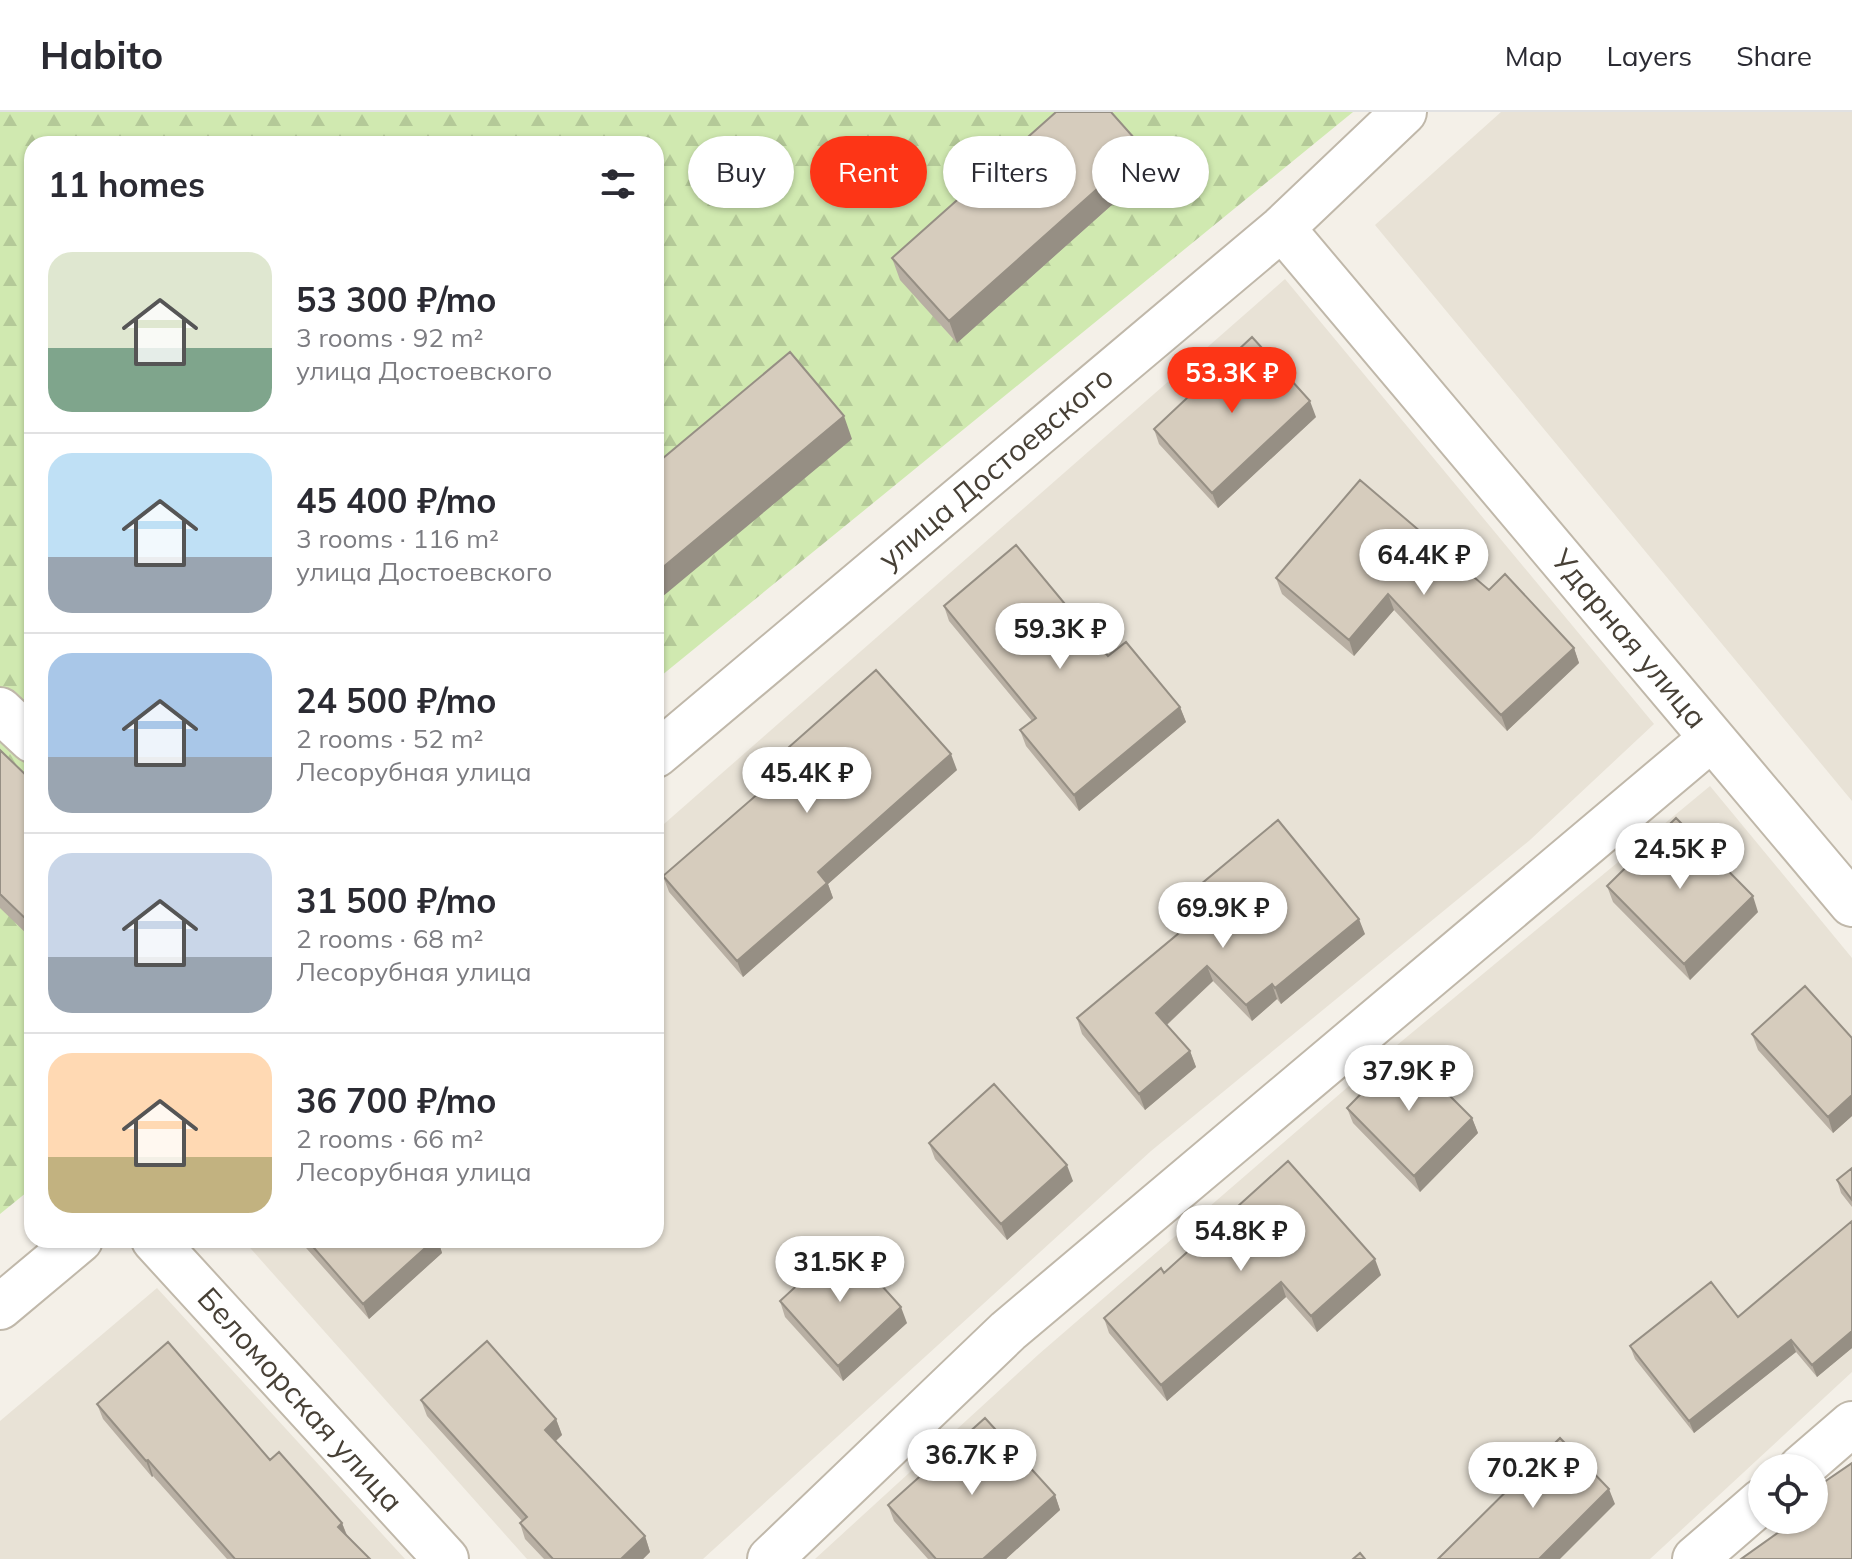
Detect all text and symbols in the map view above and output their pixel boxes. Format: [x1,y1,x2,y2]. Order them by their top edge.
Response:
text: Habito [40,31,163,79]
text: Map [1505,38,1562,73]
text: Layers [1606,38,1692,73]
text: Share [1736,38,1812,73]
chip: Buy [688,136,794,208]
chip: Rent [810,136,927,208]
chip: Filters [943,136,1076,208]
chip: New [1092,136,1209,208]
icon: filters [596,162,640,206]
text: 11 homes [48,163,205,206]
text: 53 300 ₽/mo [296,278,496,321]
icon: home [112,284,208,380]
text: 3 rooms · 92 m² [296,321,483,354]
pin: 53.3K ₽ [1158,347,1306,415]
text: улица Достоевского [296,354,552,387]
text: 53.3K ₽ [1185,356,1279,389]
street label: улица Достоевского [870,358,1121,577]
text: 45 400 ₽/mo [296,479,496,522]
icon: home [112,485,208,581]
text: 3 rooms · 116 m² [296,522,499,555]
pin: 64.4K ₽ [1350,529,1498,597]
text: 64.4K ₽ [1377,538,1471,571]
street label: Ударная улица [1543,540,1716,736]
text: улица Достоевского [296,555,552,588]
pin: 59.3K ₽ [986,603,1134,671]
text: 59.3K ₽ [1013,612,1107,645]
text: 24 500 ₽/mo [296,679,496,722]
icon: home [112,685,208,781]
text: 2 rooms · 52 m² [296,722,483,755]
pin: 45.4K ₽ [733,747,881,815]
text: Лесорубная улица [296,755,532,788]
text: 45.4K ₽ [760,756,854,789]
pin: 24.5K ₽ [1606,823,1754,891]
text: 24.5K ₽ [1633,832,1727,865]
text: 31 500 ₽/mo [296,879,496,922]
pin: 69.9K ₽ [1149,882,1297,950]
icon: home [112,885,208,981]
text: 69.9K ₽ [1176,891,1270,924]
text: 2 rooms · 68 m² [296,922,483,955]
text: Лесорубная улица [296,955,532,988]
pin: 37.9K ₽ [1335,1045,1483,1113]
text: 37.9K ₽ [1362,1054,1456,1087]
text: 36 700 ₽/mo [296,1079,496,1122]
icon: home [112,1085,208,1181]
text: 2 rooms · 66 m² [296,1122,483,1155]
text: Лесорубная улица [296,1155,532,1188]
pin: 54.8K ₽ [1167,1205,1315,1273]
text: 54.8K ₽ [1194,1214,1288,1247]
pin: 31.5K ₽ [766,1236,914,1304]
text: 31.5K ₽ [793,1245,887,1278]
street label: Беломорская улица [190,1279,412,1520]
pin: 36.7K ₽ [898,1429,1046,1497]
text: 36.7K ₽ [925,1438,1019,1471]
pin: 70.2K ₽ [1459,1442,1607,1510]
text: 70.2K ₽ [1486,1451,1580,1484]
map controls [1748,1454,1828,1534]
button: locate [1748,1454,1828,1534]

